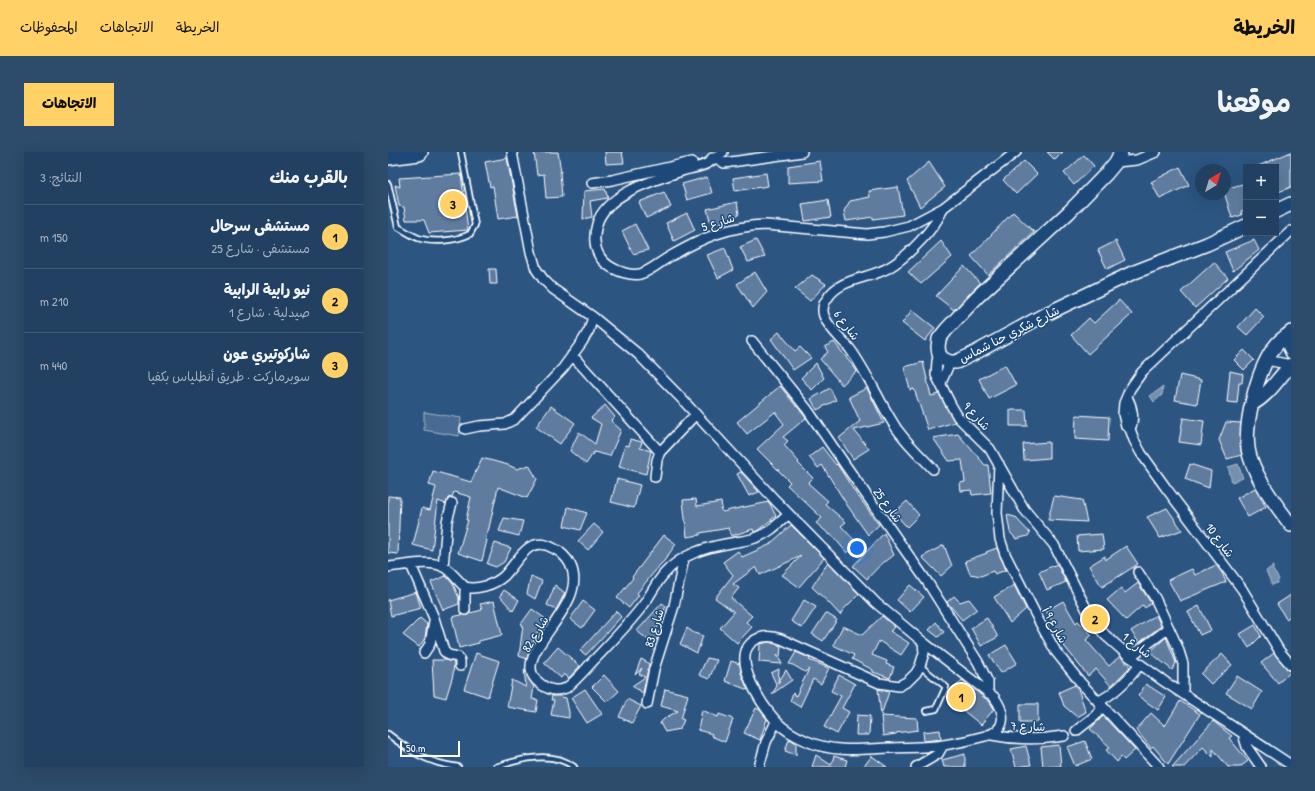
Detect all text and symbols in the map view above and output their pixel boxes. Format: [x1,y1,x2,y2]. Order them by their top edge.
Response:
text: الخريطة [1233,14,1295,40]
text: المحفوظات [20,17,78,36]
text: الاتجاهات [100,17,154,36]
text: الخريطة [176,17,219,36]
button: الاتجاهات [24,83,114,126]
text: موقعنا [1217,83,1291,121]
north arrow [1195,164,1231,200]
map controls [1243,164,1279,236]
button: + [1243,164,1279,200]
text: بالقرب منك [270,165,348,188]
text: النتائج: 3 [40,168,82,186]
pin: 3 [440,189,466,219]
button: − [1243,200,1279,236]
street label: شارع 5 [699,209,737,236]
text: مستشفى سرحال [210,215,310,236]
text: 150 m [40,228,68,246]
text: 1 [333,228,337,246]
text: مستشفى · شارع 25 [211,239,310,257]
text: نيو رابية الرابية [224,279,310,300]
text: 210 m [40,292,68,310]
text: 2 [332,292,338,310]
street label: شارع شكري حنا شماس [956,301,1063,368]
text: صيدلية · شارع 1 [229,303,310,321]
street label: شارع 6 [829,306,864,344]
text: شاركوتيري عون [223,343,310,364]
text: 440 m [40,356,67,374]
text: 3 [332,356,338,374]
text: سوبرماركت · طريق أنطلياس بكفيا [148,367,310,385]
street label: شارع 9 [959,398,994,435]
street label: شارع 25 [869,484,906,527]
street label: شارع 10 [1201,520,1238,561]
your location [847,538,867,558]
street label: شارع 9 أ [1037,604,1072,647]
pin: 2 [1082,604,1108,634]
street label: شارع 83 [640,607,669,650]
street label: شارع 82 [518,613,553,656]
street label: شارع 1 [1118,628,1155,663]
pin: 1 [948,682,974,712]
street label: شارع 7 [1010,717,1045,736]
scale bar [400,739,460,758]
text: 50 m [406,741,426,755]

